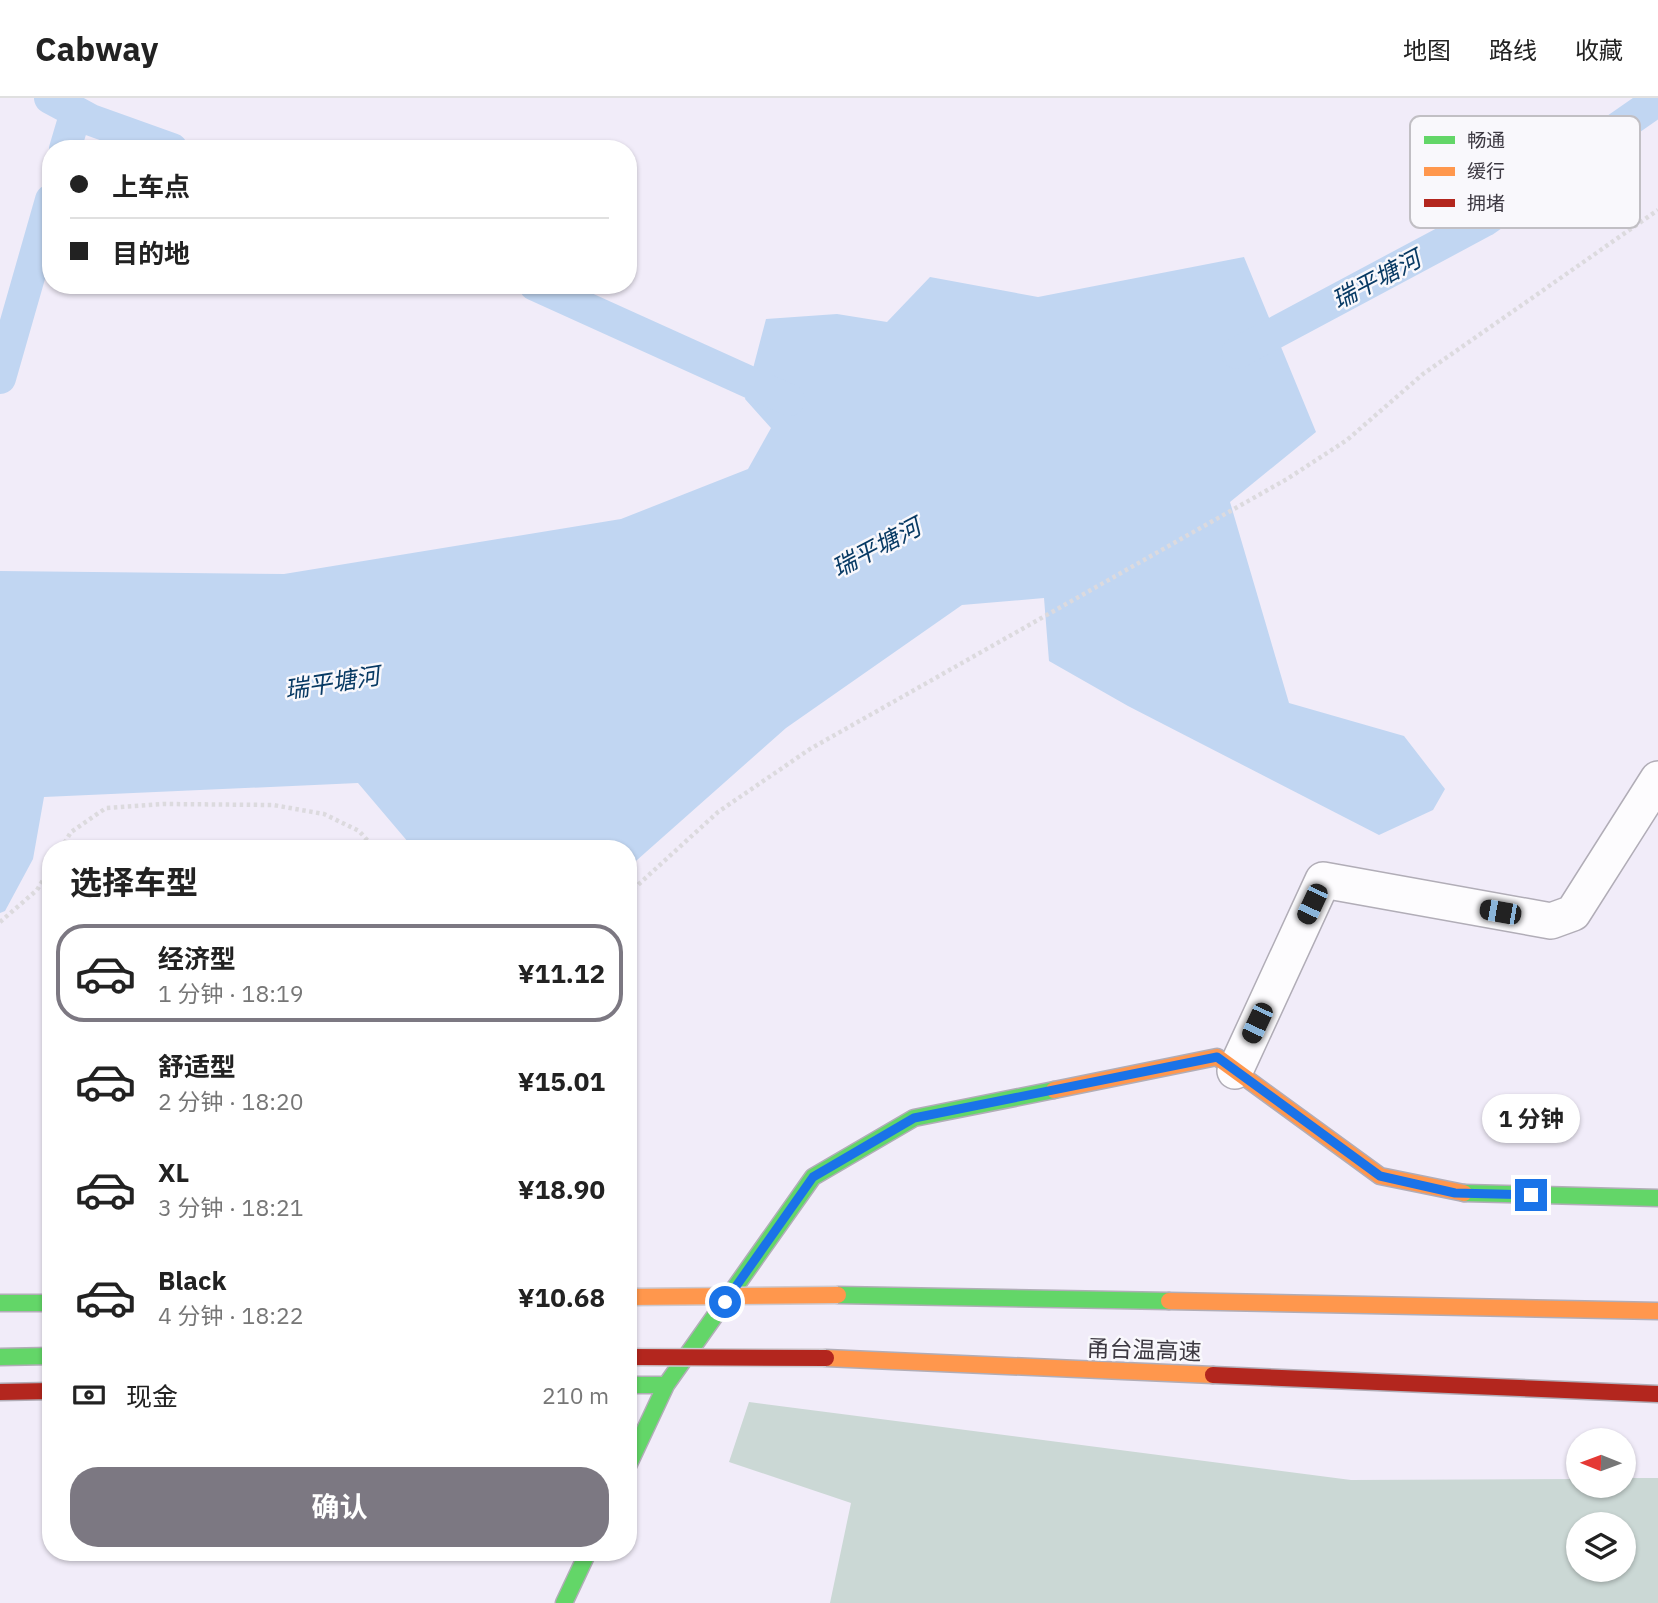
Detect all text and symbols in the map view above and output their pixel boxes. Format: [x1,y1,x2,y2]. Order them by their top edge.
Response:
text: Cabway [35,27,158,70]
text: 地图 [1403,34,1451,66]
text: 路线 [1489,34,1537,66]
text: 收藏 [1575,34,1623,66]
legend [1410,116,1640,228]
text: 畅通 [1467,128,1505,152]
text: 缓行 [1467,159,1505,183]
text: 上车点 [112,169,190,203]
text: 拥堵 [1467,191,1505,215]
text: 目的地 [112,236,190,270]
water label: 瑞平塘河 [1326,240,1429,316]
water label: 瑞平塘河 [826,508,929,584]
water label: 瑞平塘河 [282,658,386,705]
text: 选择车型 [70,861,198,903]
car [1294,881,1331,927]
car [1478,898,1523,926]
text: 经济型 [158,941,236,975]
icon: car [74,942,137,1005]
text: ¥11.12 [518,956,605,990]
text: 1 分钟 · 18:19 [158,978,304,1008]
car [1239,1000,1276,1046]
text: 舒适型 [158,1049,236,1083]
icon: car [74,1050,137,1113]
text: ¥15.01 [518,1064,605,1098]
text: 2 分钟 · 18:20 [158,1086,304,1116]
callout: 1 分钟 [1482,1094,1580,1142]
text: 1 分钟 [1498,1103,1564,1133]
text: XL [158,1155,189,1189]
icon: car [74,1158,137,1221]
text: ¥18.90 [518,1172,605,1206]
route end [1515,1179,1547,1211]
text: 3 分钟 · 18:21 [158,1192,304,1222]
text: Black [158,1263,226,1297]
icon: car [74,1266,137,1329]
text: ¥10.68 [518,1280,605,1314]
route start [709,1286,741,1318]
text: 4 分钟 · 18:22 [158,1300,304,1330]
street label: 甬台温高速 [1086,1332,1202,1366]
icon: cash [70,1376,108,1414]
text: 现金 [126,1379,178,1413]
text: 210 m [542,1380,609,1410]
north arrow [1566,1428,1636,1498]
map controls [1566,1428,1636,1582]
button: 确认 [70,1467,609,1547]
button: layers [1566,1512,1636,1582]

